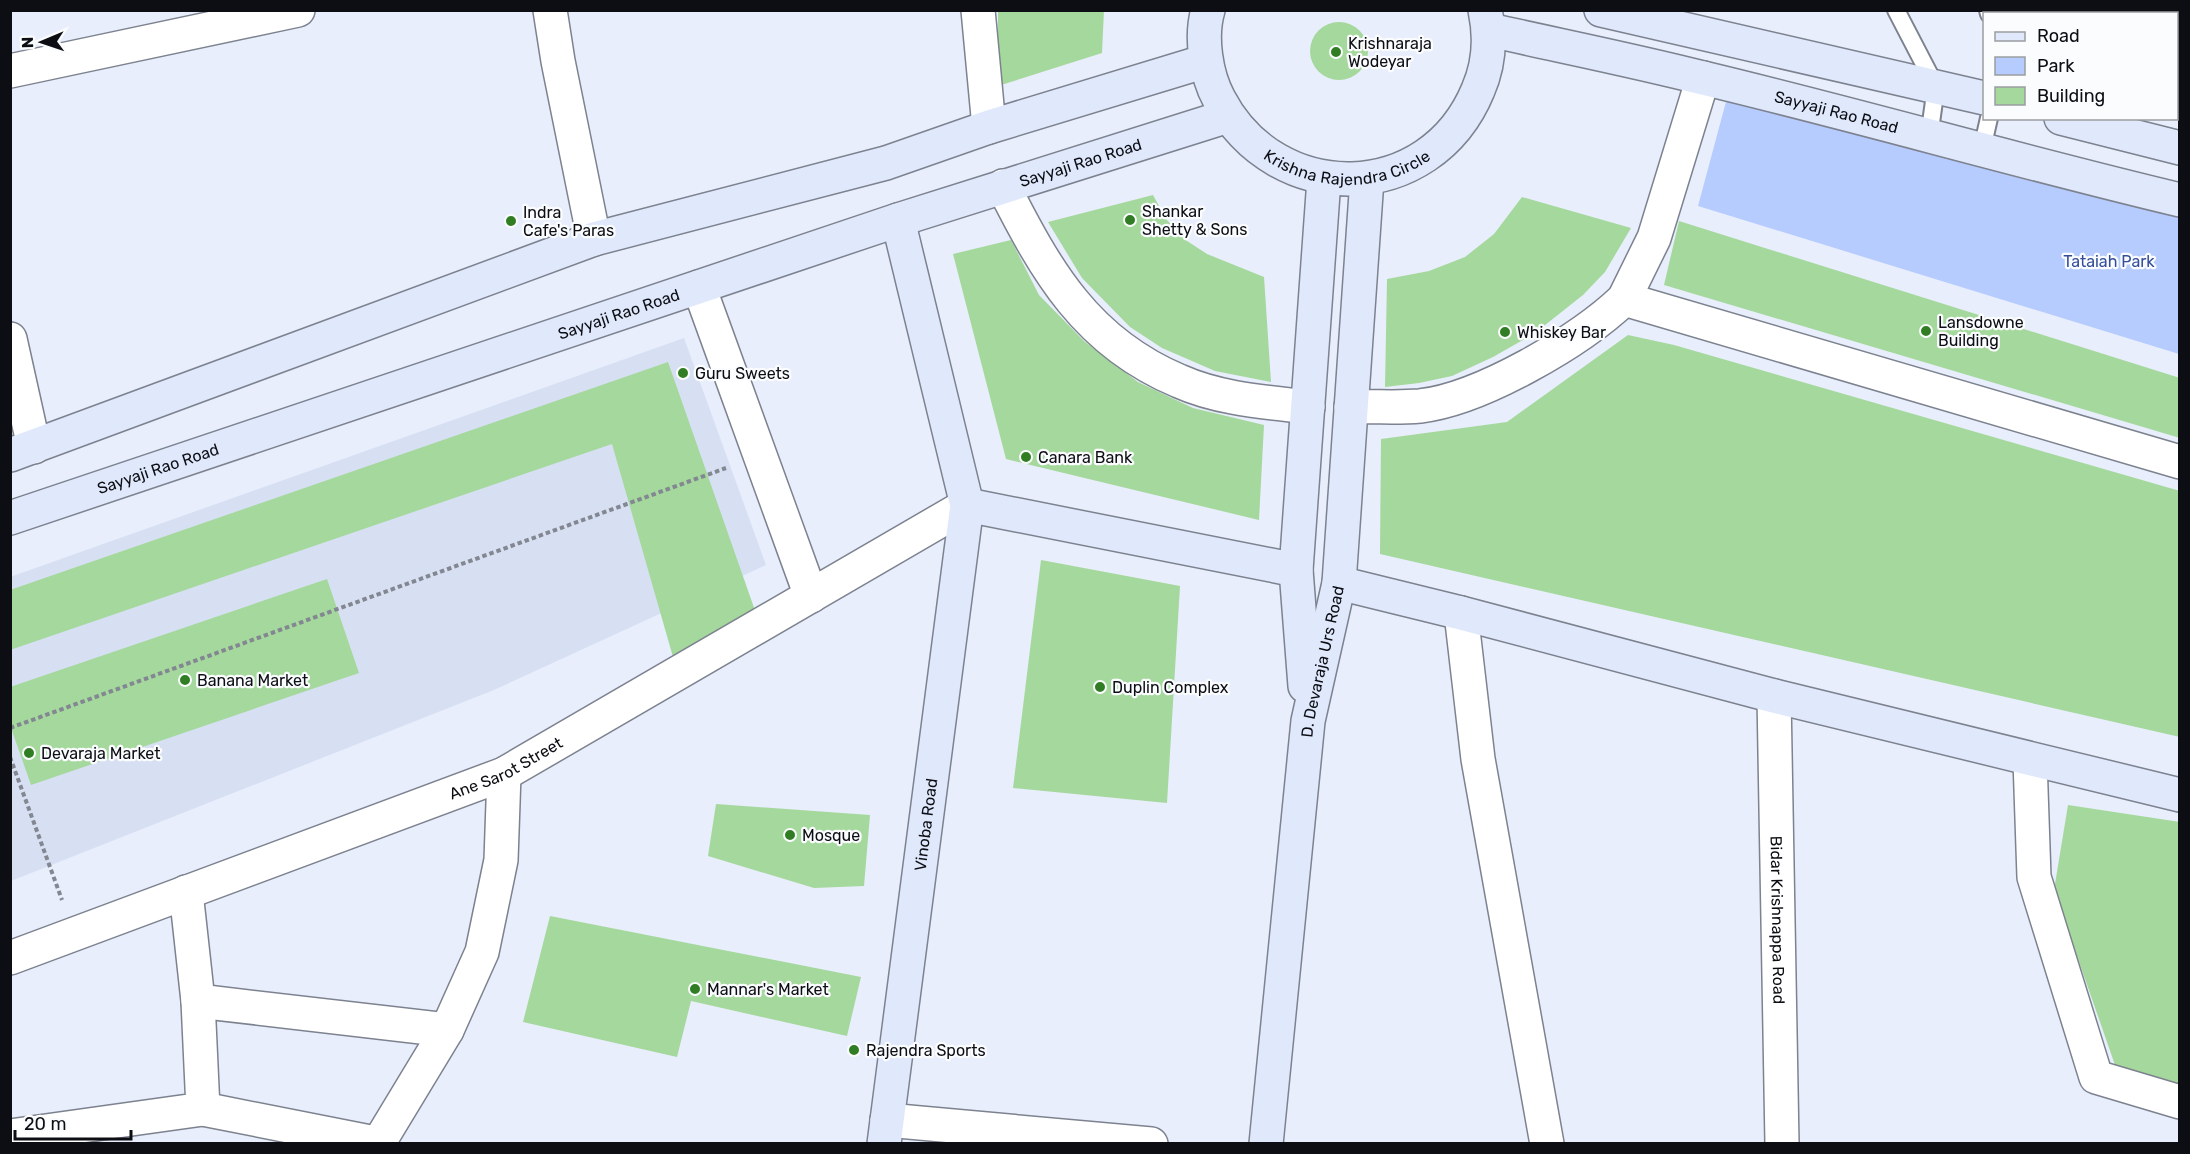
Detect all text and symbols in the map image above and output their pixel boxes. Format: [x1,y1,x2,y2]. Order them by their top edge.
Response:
north arrow [12,12,72,72]
legend [1983,12,2178,120]
text: Road [2037,25,2080,47]
place label: Krishnaraja Wodeyar [1348,34,1432,71]
text: N [18,36,37,49]
marker: Krishnaraja Wodeyar [1329,45,1343,59]
text: Park [2037,55,2075,77]
text: Building [2037,85,2105,107]
street label: Sayyaji Rao Road [1773,86,1900,137]
street label: Sayyaji Rao Road [1017,134,1144,191]
street label: Krishna Rajendra Circle [1261,139,1433,159]
text: Krishna Rajendra Circle [1261,145,1433,188]
place label: Shankar Shetty & Sons [1142,202,1247,239]
place label: Indra Cafe's Paras [523,203,614,240]
marker: Shankar Shetty & Sons [1123,213,1137,227]
marker: Indra Cafe's Paras [504,214,518,228]
park label: Tataiah Park [2063,252,2155,271]
street label: Sayyaji Rao Road [555,284,682,343]
place label: Lansdowne Building [1938,313,2024,350]
place label: Whiskey Bar [1517,323,1606,342]
marker: Lansdowne Building [1919,324,1933,338]
marker: Whiskey Bar [1498,325,1512,339]
place label: Guru Sweets [695,364,790,383]
marker: Guru Sweets [676,366,690,380]
street label: Sayyaji Rao Road [95,439,221,498]
place label: Canara Bank [1038,448,1133,467]
marker: Canara Bank [1019,450,1033,464]
street label: D. Devaraja Urs Road [1297,584,1348,738]
place label: Banana Market [197,671,308,690]
marker: Banana Market [178,673,192,687]
place label: Duplin Complex [1112,678,1229,697]
marker: Duplin Complex [1093,680,1107,694]
street label: Ane Sarot Street [446,733,566,803]
place label: Devaraja Market [41,744,160,763]
marker: Devaraja Market [22,746,36,760]
street label: Vinoba Road [910,777,941,872]
place label: Mosque [802,826,860,845]
marker: Mosque [783,828,797,842]
street label: Bidar Krishnappa Road [1767,836,1789,1004]
place label: Mannar's Market [707,980,829,999]
marker: Mannar's Market [688,982,702,996]
place label: Rajendra Sports [866,1041,986,1060]
marker: Rajendra Sports [847,1043,861,1057]
scale bar [15,1103,130,1141]
text: 20 m [24,1113,66,1135]

